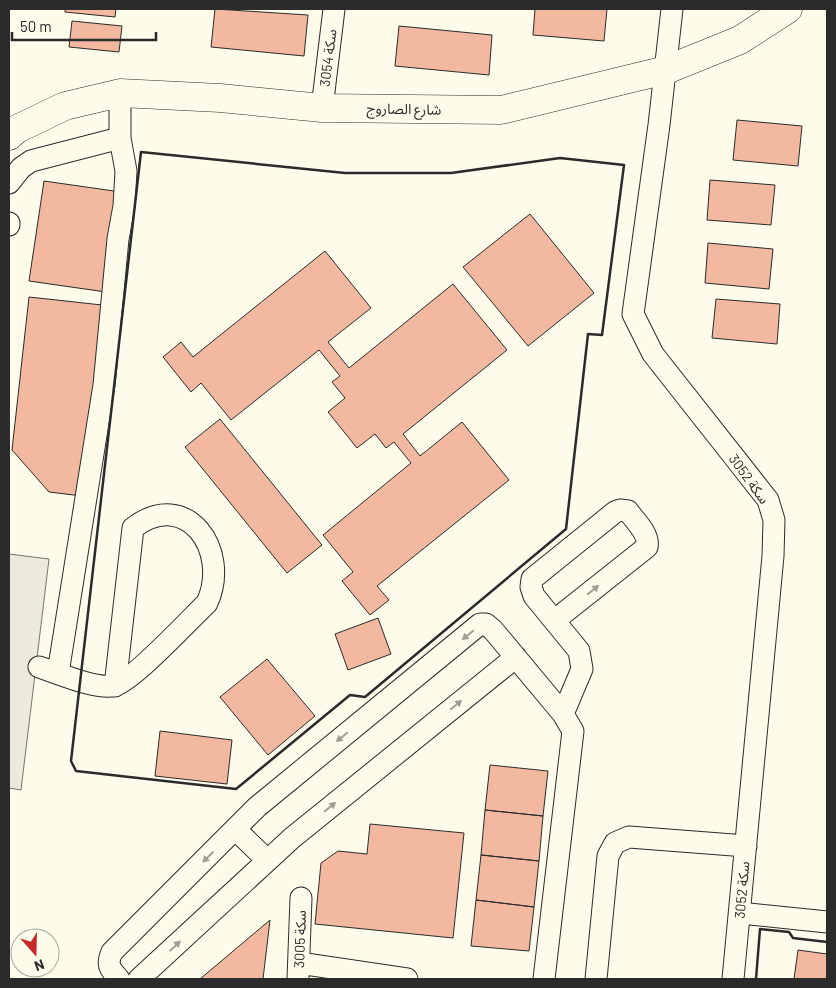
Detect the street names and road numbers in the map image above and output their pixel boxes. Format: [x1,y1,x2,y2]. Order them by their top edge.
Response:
street label: سكة 3054 [316,28,339,88]
street label: شارع الصاروج [366,99,442,121]
street label: سكة 3052 [726,450,773,507]
street label: سكة 3052 [731,861,752,919]
street label: سكة 3005 [290,910,309,968]

